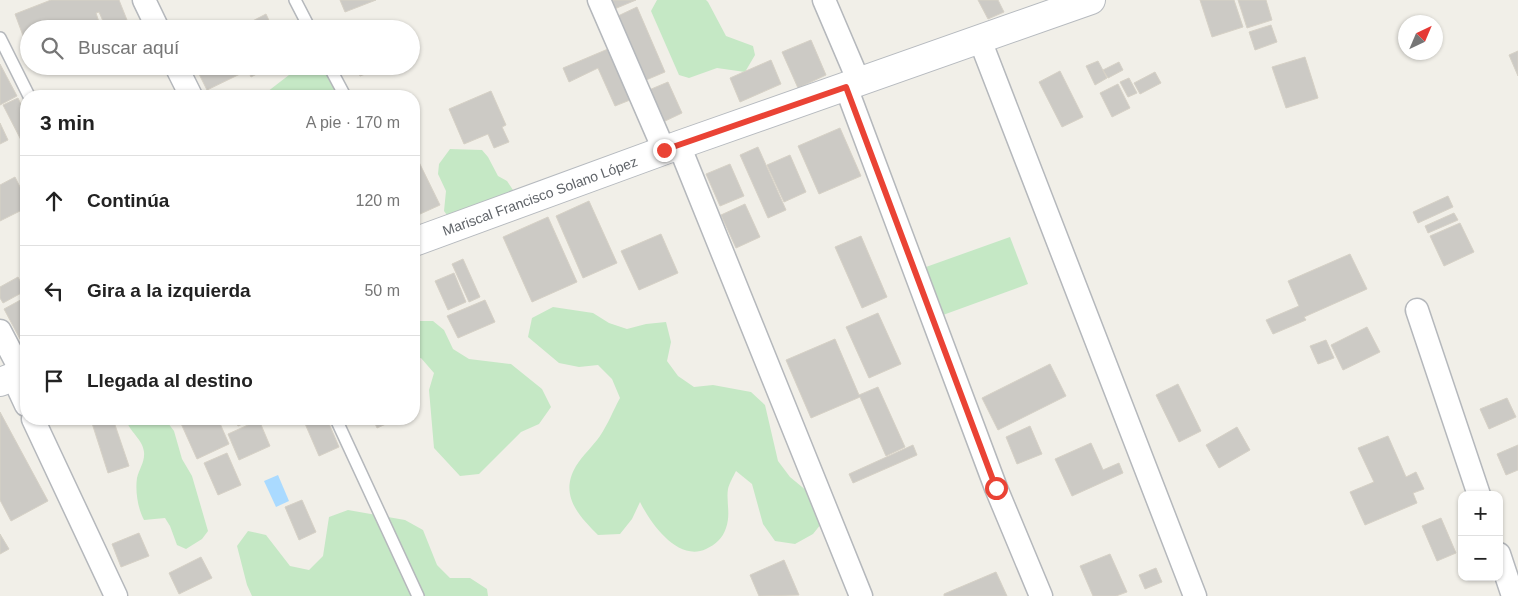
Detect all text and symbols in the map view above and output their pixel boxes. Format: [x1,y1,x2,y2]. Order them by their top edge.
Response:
north arrow [1398,15,1443,60]
search box [20,20,420,75]
icon: search [38,34,66,62]
text: Buscar aquí [78,37,179,58]
text: 3 min [40,111,95,134]
text: A pie · 170 m [306,114,400,131]
route end [653,139,676,162]
street label: Mariscal Francisco Solano López [440,153,640,239]
icon: ahead [40,187,68,215]
text: Continúa [87,190,169,211]
text: 120 m [356,192,400,209]
icon: left [40,277,68,305]
text: Gira a la izquierda [87,280,251,301]
text: 50 m [364,282,400,299]
icon: arrive [40,367,68,395]
text: Llegada al destino [87,370,253,391]
route start [985,477,1008,500]
map controls [1458,491,1503,581]
button: + [1458,491,1503,536]
button: − [1458,536,1503,581]

